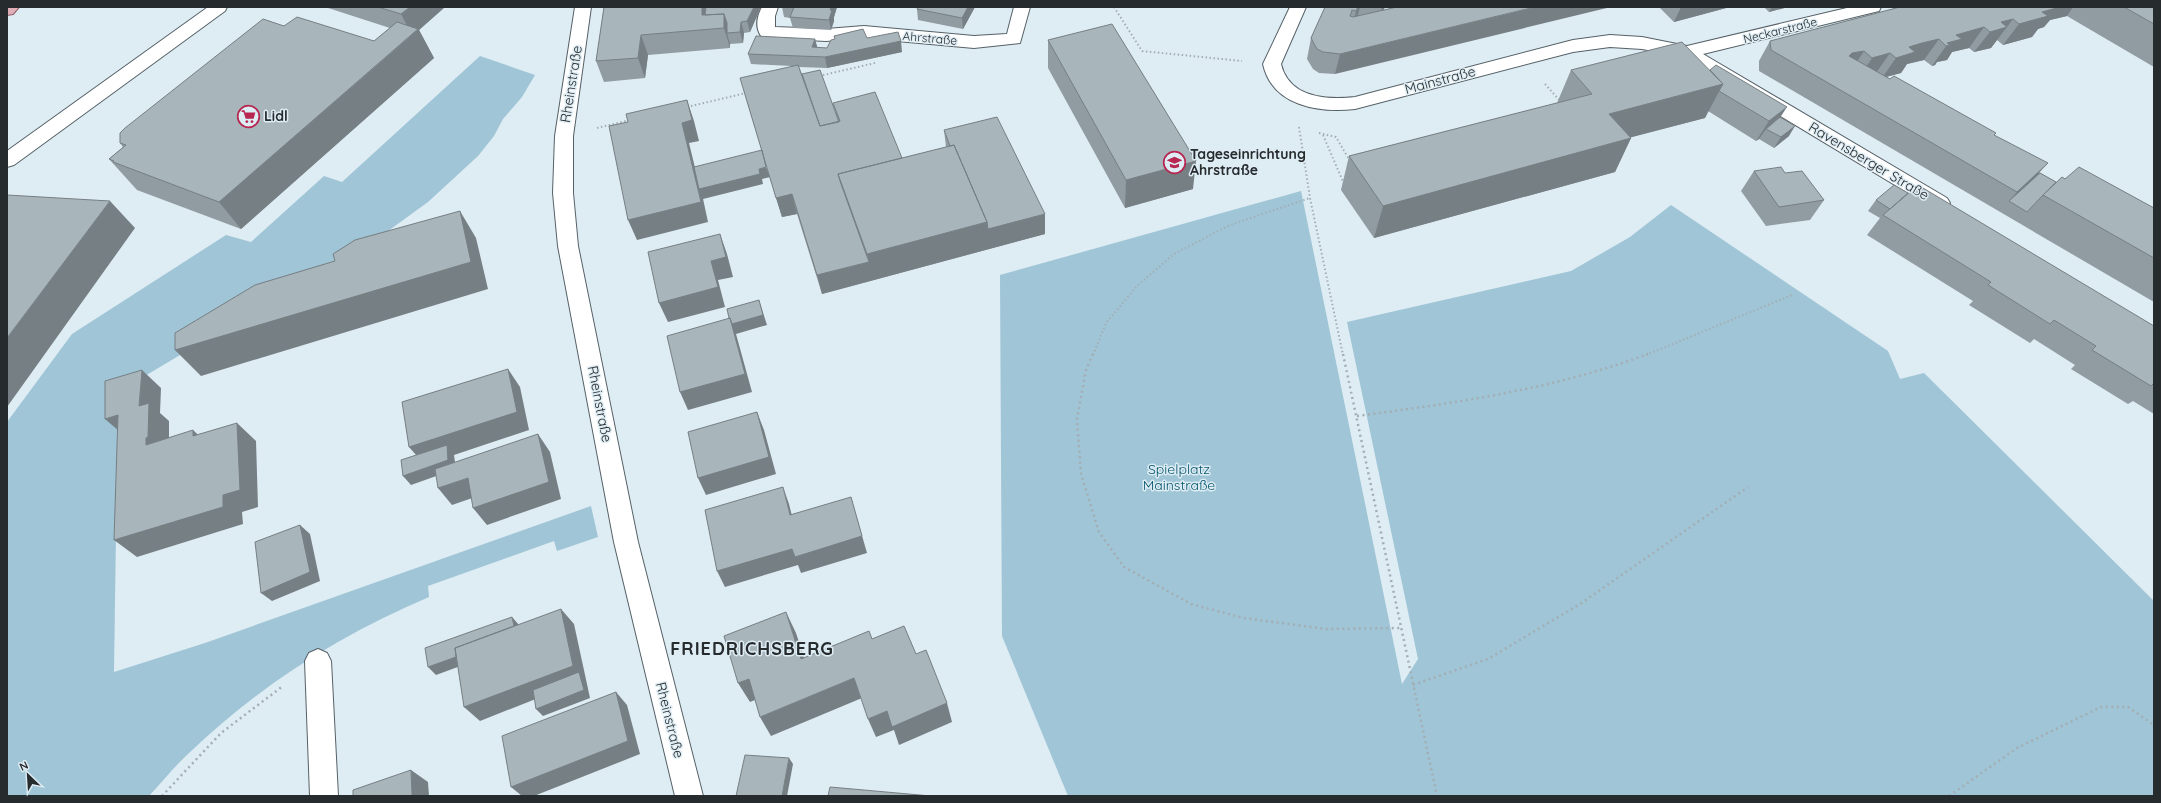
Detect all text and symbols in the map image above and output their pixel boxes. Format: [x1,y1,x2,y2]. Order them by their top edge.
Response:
street label: Neckarstraße [1742,14,1819,46]
street label: Ahrstraße [902,28,958,48]
street label: Rheinstraße [556,44,586,124]
street label: Mainstraße [1403,62,1477,98]
supermarket icon: Lidl [235,103,261,129]
place label: Lidl [264,107,288,125]
street label: Ravensberger Straße [1805,118,1933,204]
place label: Tageseinrichtung Ahrstraße [1190,145,1306,179]
school or university icon: Tageseinrichtung Ahrstraße [1162,149,1188,175]
street label: Rheinstraße [584,364,616,444]
park label: Spielplatz Mainstraße [1143,460,1215,494]
district label: FRIEDRICHSBERG [670,637,834,660]
street label: Rheinstraße [652,680,688,760]
north arrow [8,755,48,795]
text: N [17,758,30,774]

